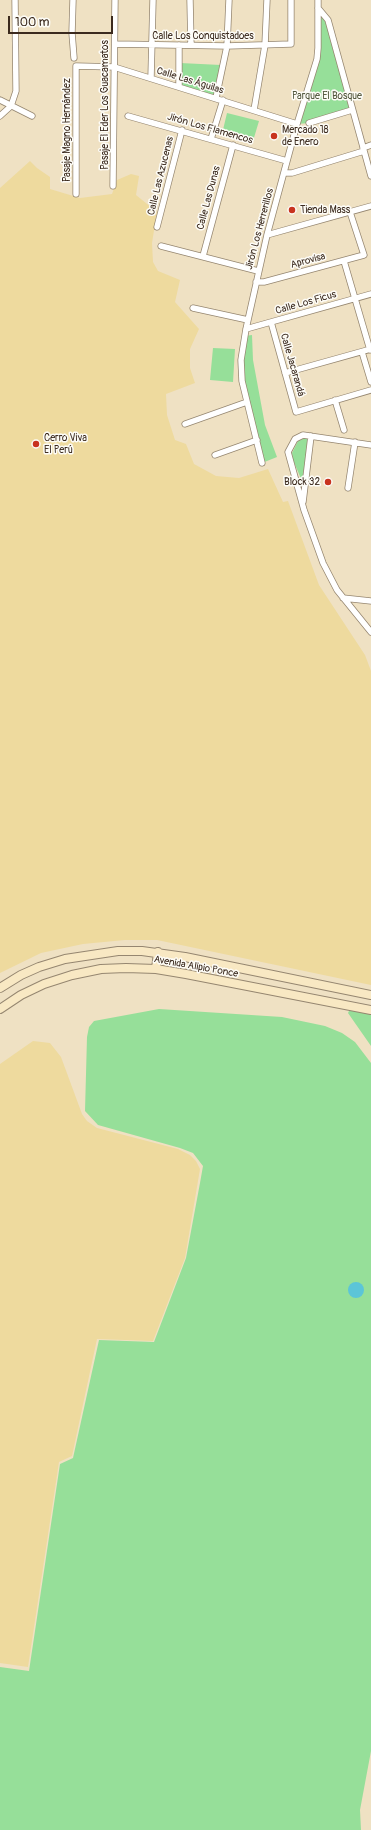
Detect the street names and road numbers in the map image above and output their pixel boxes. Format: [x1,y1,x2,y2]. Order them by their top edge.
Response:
street label: Calle Los Conquistadoes [152,30,254,42]
street label: Pasaje El Eder Los Guacamatos [99,40,111,170]
street label: Calle Las Águilas [155,65,225,97]
street label: Pasaje Magno Hernández [61,78,73,182]
street label: Jirón Los Flamencos [166,111,254,147]
street label: Calle Las Azucenas [145,135,177,217]
street label: Calle Las Dunas [195,165,223,231]
street label: Jirón Los Herrerillos [243,187,277,271]
street label: Aprovisa [289,251,327,271]
street label: Calle Los Ficus [274,289,338,317]
street label: Calle Jacarandá [277,332,307,398]
street label: Avenida Alipio Ponce [153,954,239,980]

